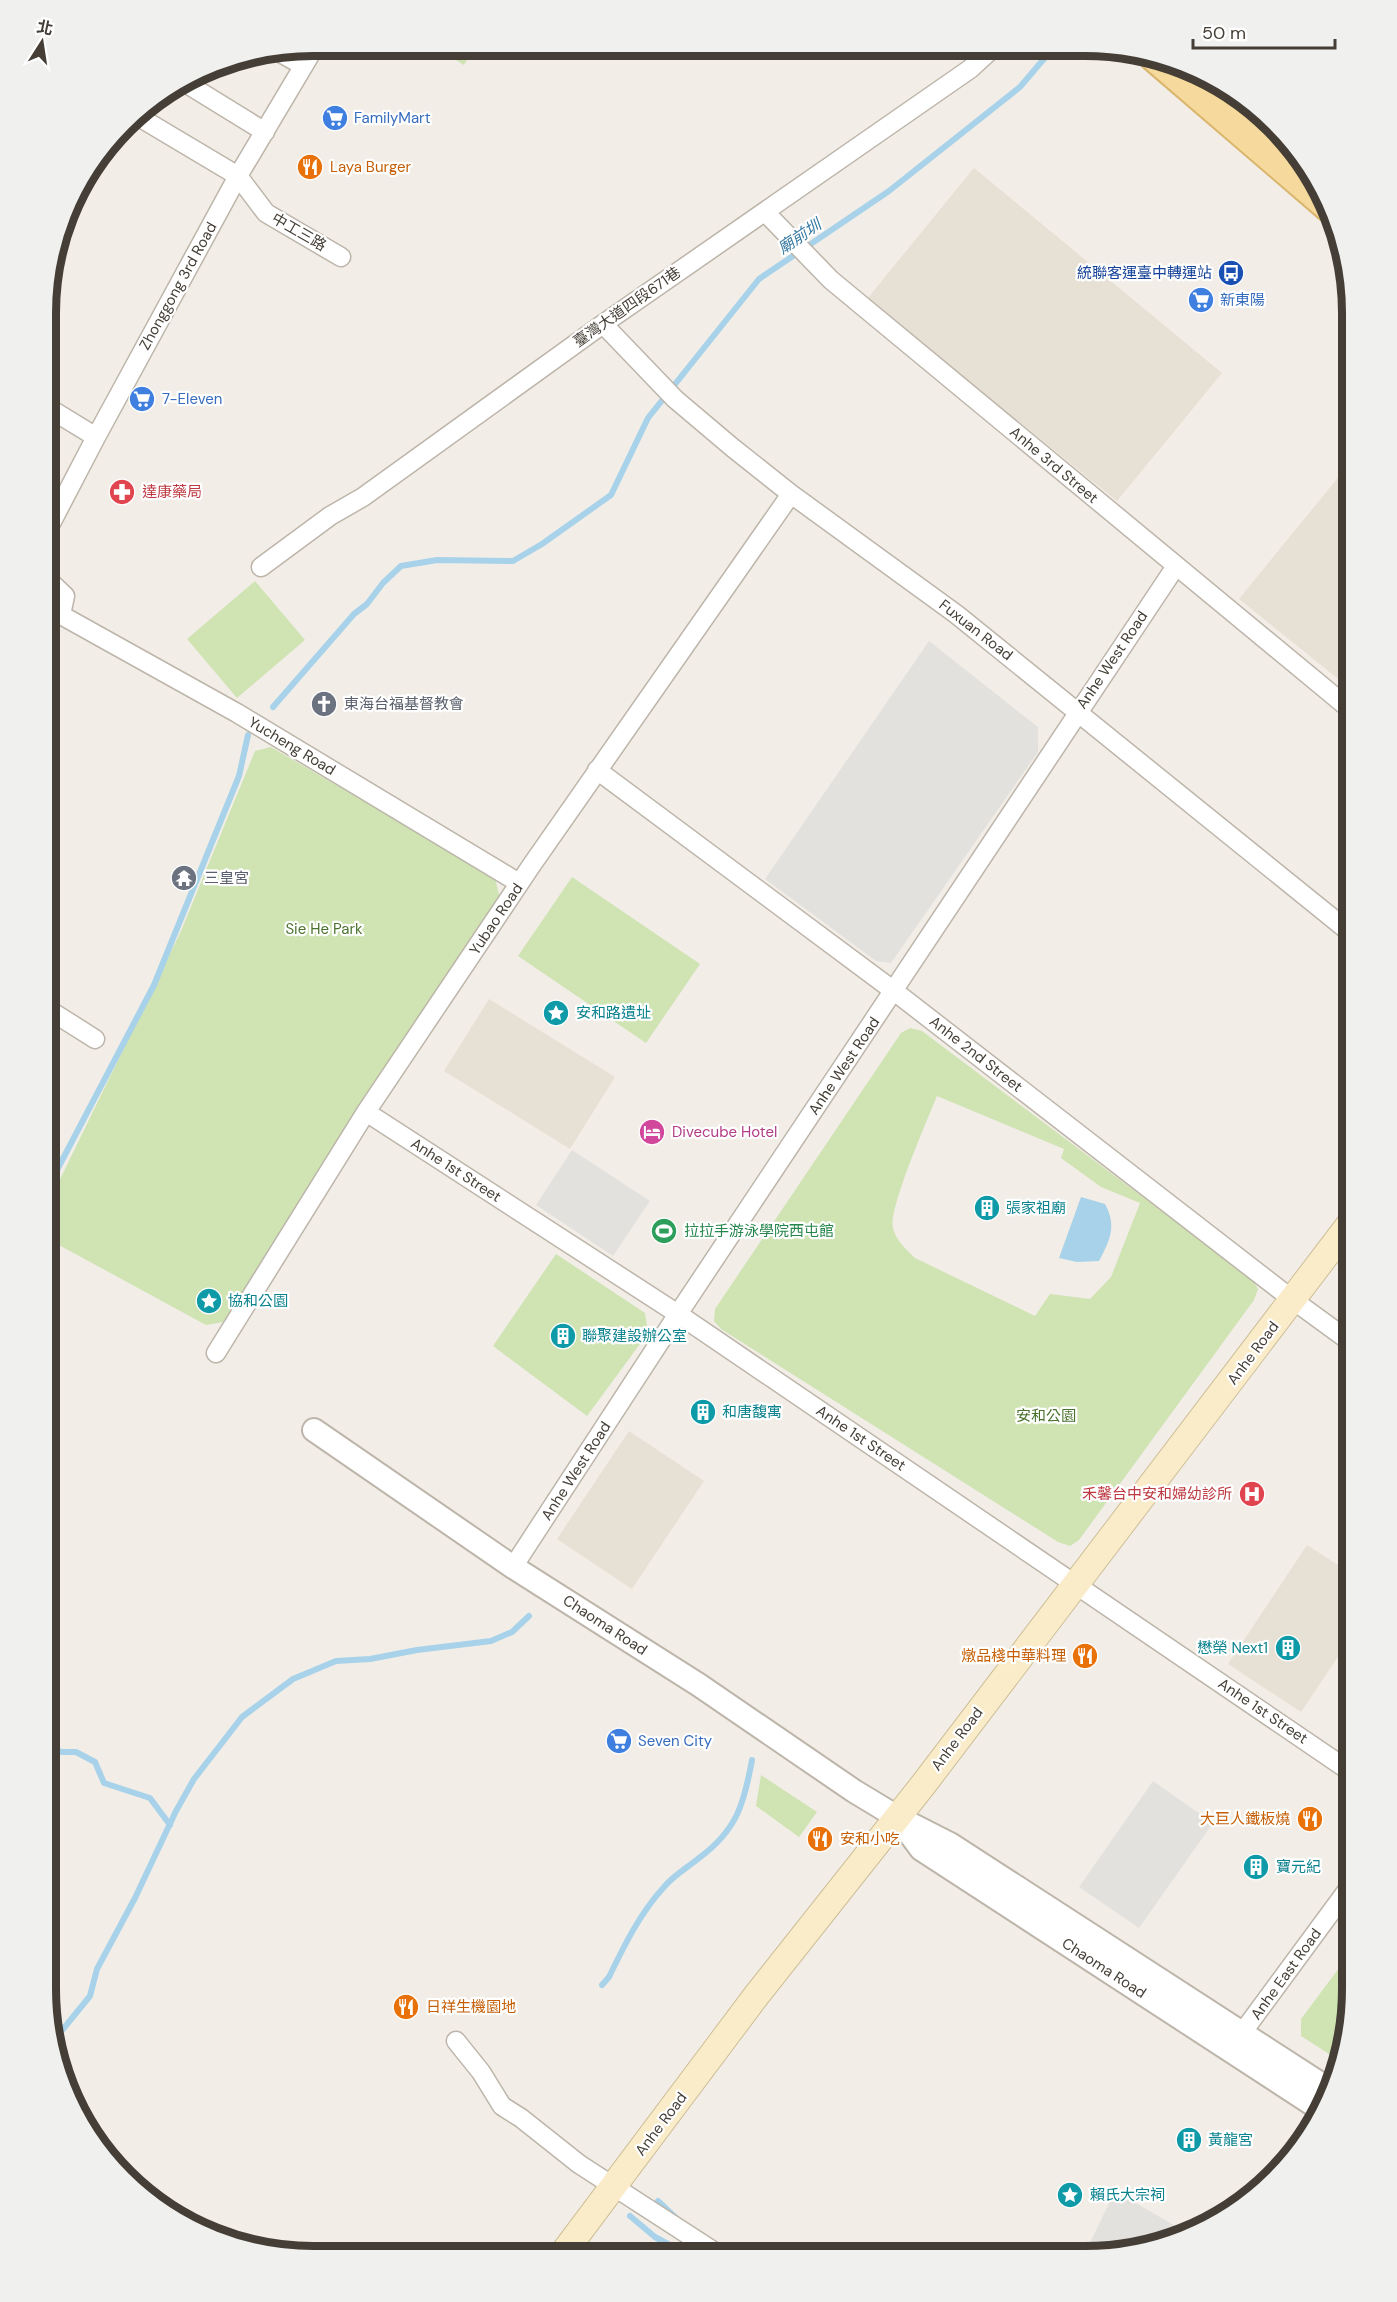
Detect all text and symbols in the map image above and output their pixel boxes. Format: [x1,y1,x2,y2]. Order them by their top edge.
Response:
north arrow [12,12,72,72]
scale bar [1193,12,1336,50]
text: 北 [35,16,55,40]
text: 50 m [1202,21,1246,45]
supermarket icon: FamilyMart [320,103,350,133]
place label: FamilyMart [354,108,431,128]
restaurant icon: Laya Burger [295,152,325,182]
place label: Laya Burger [330,157,411,177]
street label: 中工三路 [268,208,330,256]
water label: 廟前圳 [774,213,827,259]
street label: Zhonggong 3rd Road [135,219,221,353]
bus stop icon: 統聯客運臺中轉運站 [1216,258,1246,288]
street label: 臺灣大道四段671巷 [569,262,685,352]
place label: 統聯客運臺中轉運站 [1077,263,1212,283]
supermarket icon: 新東陽 [1186,285,1216,315]
place label: 新東陽 [1220,290,1265,310]
supermarket icon: 7-Eleven [127,384,157,414]
place label: 7-Eleven [162,389,222,409]
street label: Anhe 3rd Street [1006,422,1103,508]
pharmacy icon: 達康藥局 [107,477,137,507]
place label: 達康藥局 [142,482,202,502]
street label: Fuxuan Road [935,595,1017,665]
street label: Anhe West Road [1072,607,1152,713]
church icon: 東海台福基督教會 [309,689,339,719]
place label: 東海台福基督教會 [344,694,464,714]
street label: Yucheng Road [245,712,339,780]
temple icon: 三皇宮 [169,863,199,893]
place label: 三皇宮 [204,868,249,888]
street label: Yubao Road [465,879,527,959]
park label: Sie He Park [285,919,363,939]
place icon: 安和路遺址 [541,998,571,1028]
place label: 安和路遺址 [576,1003,651,1023]
street label: Anhe 2nd Street [925,1011,1027,1097]
street label: Anhe West Road [804,1013,884,1119]
hotel icon: Divecube Hotel [637,1117,667,1147]
place label: Divecube Hotel [672,1122,777,1142]
street label: Anhe 1st Street [407,1133,505,1207]
building icon: 張家祖廟 [972,1193,1002,1223]
place label: 張家祖廟 [1006,1198,1066,1218]
sports icon: 拉拉手游泳學院西屯館 [649,1216,679,1246]
place label: 拉拉手游泳學院西屯館 [684,1221,834,1241]
place icon: 協和公園 [194,1286,224,1316]
place label: 協和公園 [228,1291,288,1311]
street label: Anhe Road [1223,1317,1283,1389]
building icon: 聯聚建設辦公室 [548,1321,578,1351]
place label: 聯聚建設辦公室 [582,1326,687,1346]
building icon: 和唐馥寓 [688,1397,718,1427]
street label: Anhe 1st Street [812,1401,910,1475]
place label: 和唐馥寓 [722,1402,782,1422]
park label: 安和公園 [1016,1406,1076,1426]
street label: Anhe West Road [537,1418,615,1524]
hospital icon: 禾馨台中安和婦幼診所 [1237,1479,1267,1509]
place label: 禾馨台中安和婦幼診所 [1082,1484,1232,1504]
street label: Chaoma Road [559,1590,651,1660]
building icon: 懋榮 Next1 [1273,1633,1303,1663]
place label: 懋榮 Next1 [1197,1638,1268,1658]
restaurant icon: 燉品棧中華料理 [1070,1641,1100,1671]
place label: 燉品棧中華料理 [961,1646,1066,1666]
street label: Anhe 1st Street [1214,1674,1312,1748]
street label: Anhe Road [927,1703,987,1775]
supermarket icon: Seven City [604,1726,634,1756]
place label: Seven City [638,1731,713,1751]
restaurant icon: 大巨人鐵板燒 [1295,1804,1325,1834]
place label: 大巨人鐵板燒 [1200,1809,1290,1829]
restaurant icon: 安和小吃 [805,1824,835,1854]
place label: 安和小吃 [840,1829,900,1849]
building icon: 寶元紀 [1241,1852,1271,1882]
place label: 寶元紀 [1276,1857,1321,1877]
street label: Anhe East Road [1246,1924,1326,2024]
street label: Chaoma Road [1058,1933,1150,2003]
restaurant icon: 日祥生機園地 [391,1992,421,2022]
place label: 日祥生機園地 [426,1997,516,2017]
street label: Anhe Road [631,2088,691,2160]
building icon: 黃龍宮 [1174,2125,1204,2155]
place label: 黃龍宮 [1208,2130,1253,2150]
place icon: 賴氏大宗祠 [1055,2180,1085,2210]
place label: 賴氏大宗祠 [1090,2185,1165,2205]

